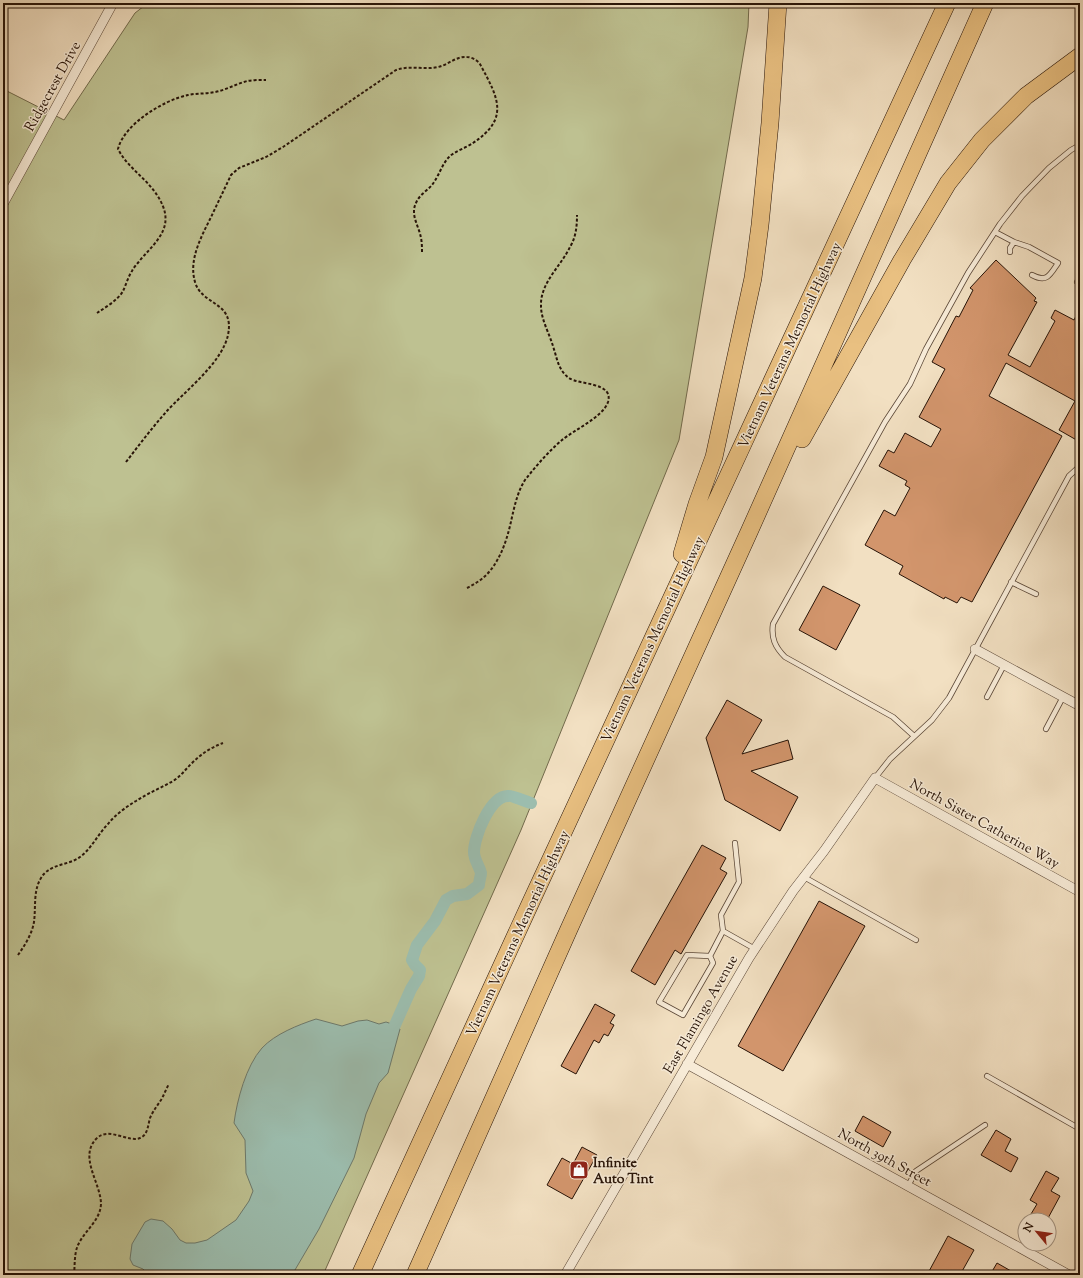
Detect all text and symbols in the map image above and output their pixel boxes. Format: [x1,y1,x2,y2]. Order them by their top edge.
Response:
street label: Ridgecrest Drive [21,38,87,136]
street label: Vietnam Veterans Memorial Highway [734,239,848,452]
street label: Vietnam Veterans Memorial Highway [597,533,711,746]
street label: North Sister Catherine Way [905,775,1063,874]
street label: Vietnam Veterans Memorial Highway [462,827,576,1040]
street label: East Flamingo Avenue [660,952,744,1078]
street label: North 39th Street [834,1125,935,1193]
place label: Infinite Auto Tint [593,1154,654,1190]
shop icon: Infinite Auto Tint [568,1159,590,1181]
north arrow [1017,1212,1057,1252]
text: N [1020,1220,1038,1236]

